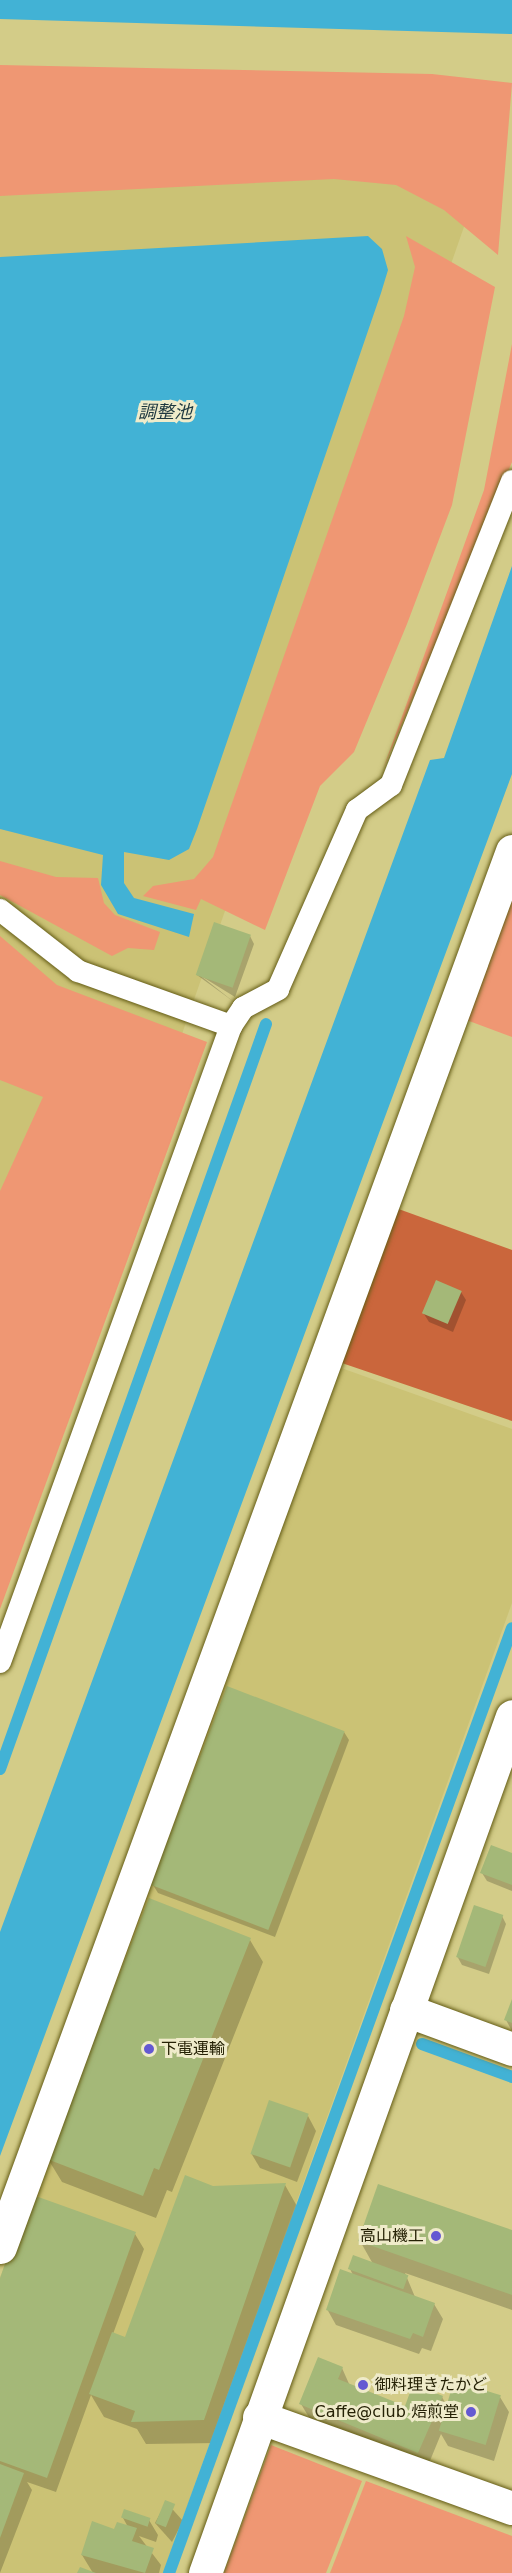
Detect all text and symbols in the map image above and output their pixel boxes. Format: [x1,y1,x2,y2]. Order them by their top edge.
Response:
water label: 調整池 [138,401,192,423]
place label: 下電運輸 [161,2039,225,2059]
marker: 下電運輸 [142,2042,156,2056]
place label: 高山機工 [360,2226,424,2246]
marker: 高山機工 [429,2229,443,2243]
place label: 御料理きたかど [375,2375,487,2395]
marker: 御料理きたかど [356,2378,370,2392]
place label: Caffe@club 焙煎堂 [315,2402,459,2422]
marker: Caffe@club 焙煎堂 [464,2405,478,2419]

